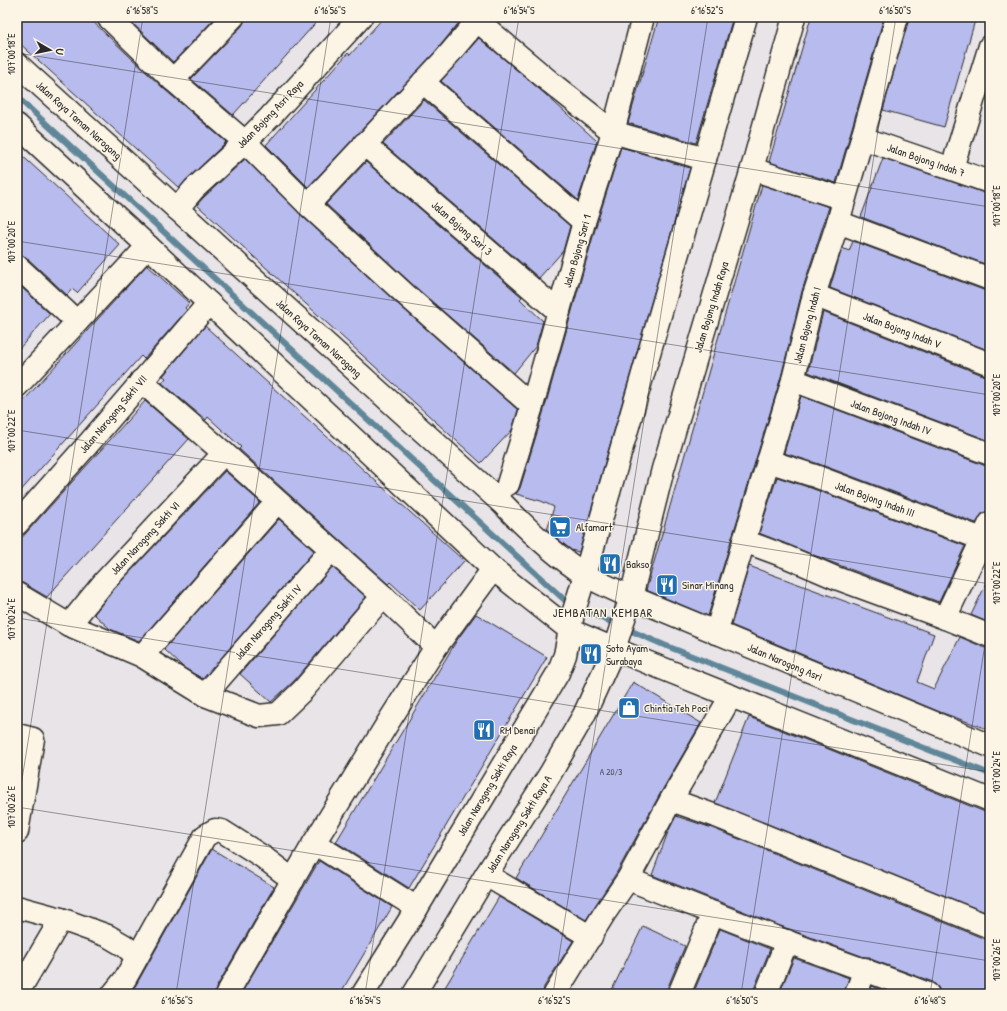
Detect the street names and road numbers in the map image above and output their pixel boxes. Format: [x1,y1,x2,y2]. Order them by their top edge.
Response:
street label: Jalan Bojong Asri Raya [234,76,307,151]
street label: Jalan Raya Taman Narogong [33,78,125,162]
street label: Jalan Bojong Indah 7 [885,140,967,180]
street label: Jalan Bojong Sari 3 [429,198,495,258]
street label: Jalan Bojong Sari 1 [560,213,594,289]
street label: Jalan Bojong Indah Raya [691,259,732,354]
street label: Jalan Bojong Indah I [790,285,824,365]
street label: Jalan Raya Taman Narogong [273,296,365,380]
street label: Jalan Bojong Indah V [861,309,944,352]
street label: Jalan Narogong Sakti VII [76,372,150,456]
street label: Jalan Bojong Indah IV [849,396,934,438]
street label: Jalan Bojong Indah III [833,478,917,520]
street label: Jalan Narogong Sakti VI [107,498,183,578]
street label: Jalan Narogong Sakti IV [232,581,305,663]
street label: Jalan Narogong Asri [745,640,825,684]
street label: Jalan Narogong Sakti Raya [454,741,520,838]
street label: Jalan Narogong Sakti Raya A [483,772,555,875]

